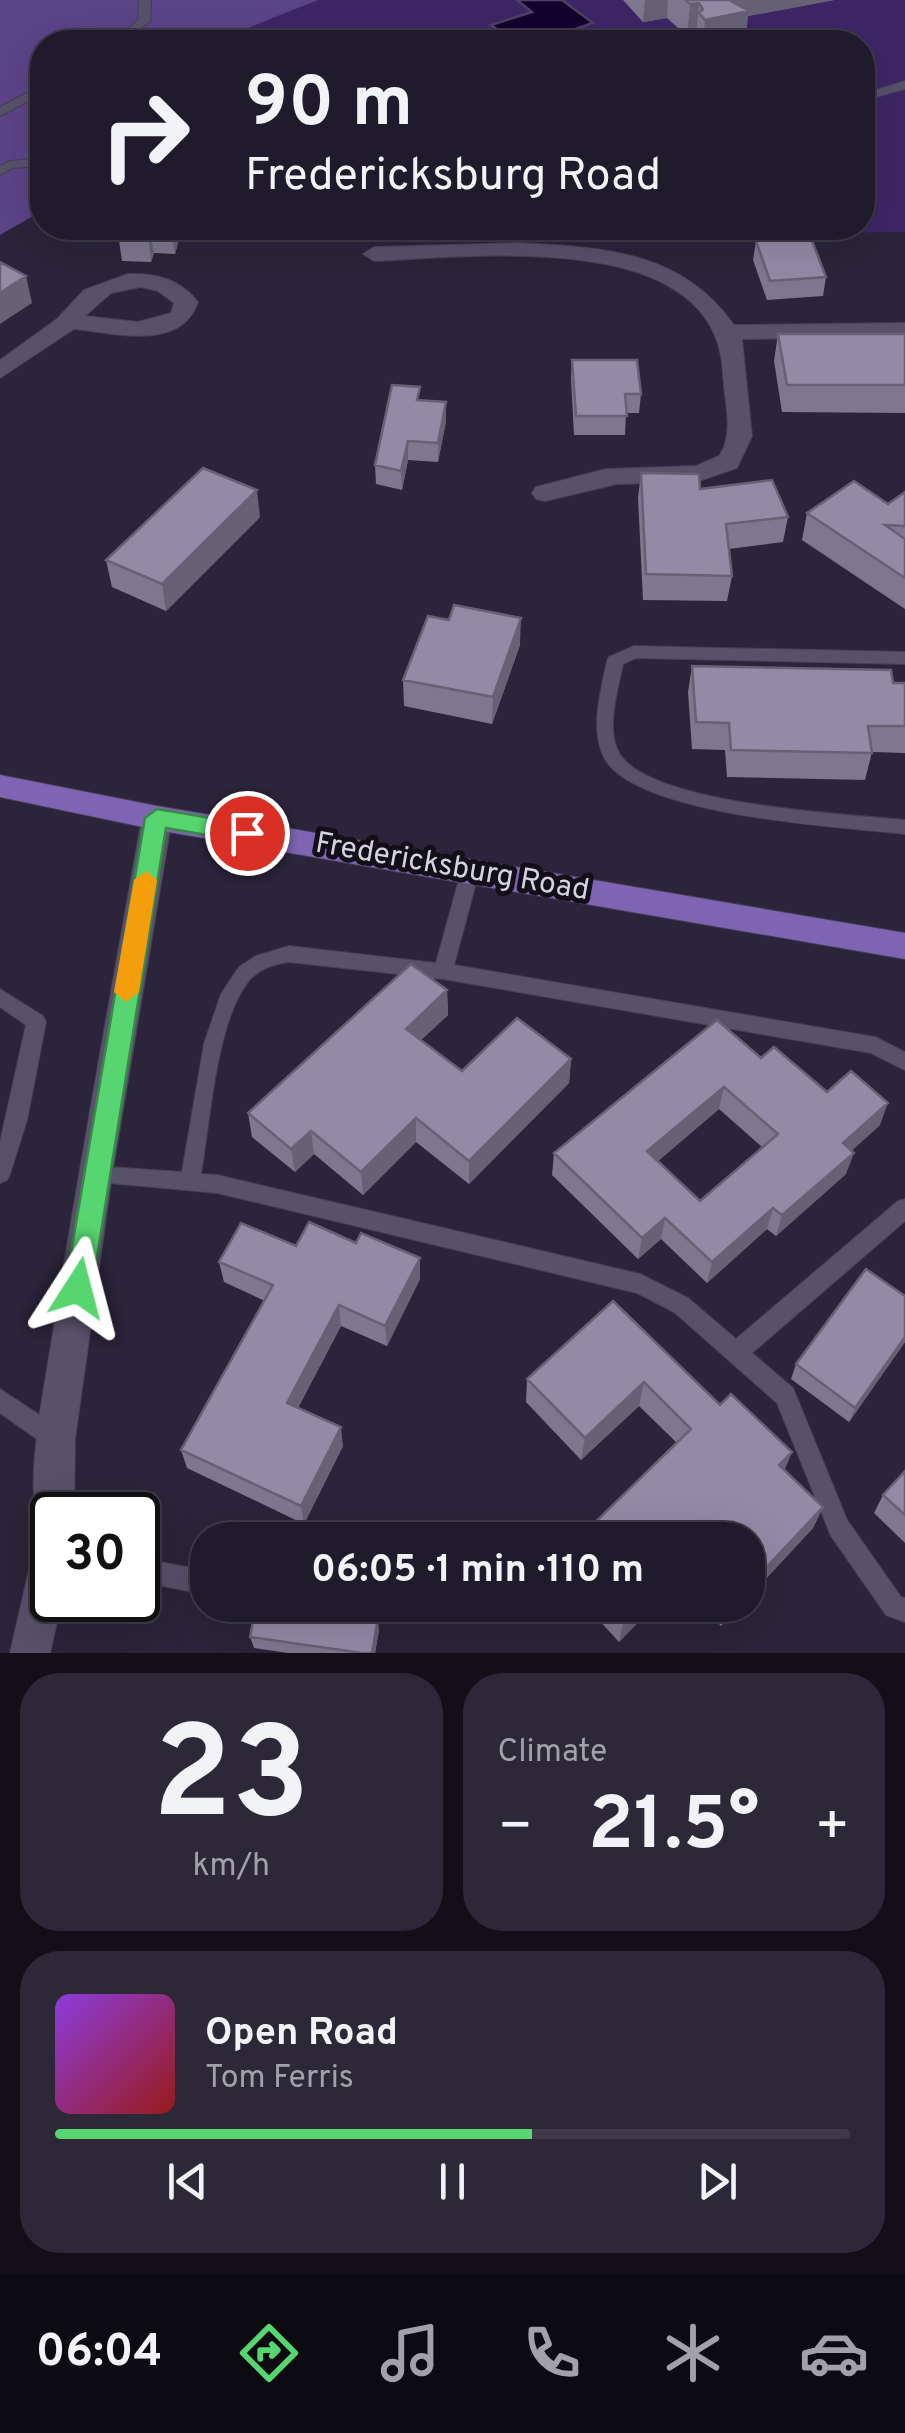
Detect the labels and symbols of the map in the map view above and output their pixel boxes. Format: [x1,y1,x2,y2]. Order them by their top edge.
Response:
pin [205,791,290,876]
street label: Fredericksburg Road [312,826,592,910]
position arrow [26,1236,130,1340]
speed limit sign: 30 [30,1492,160,1622]

